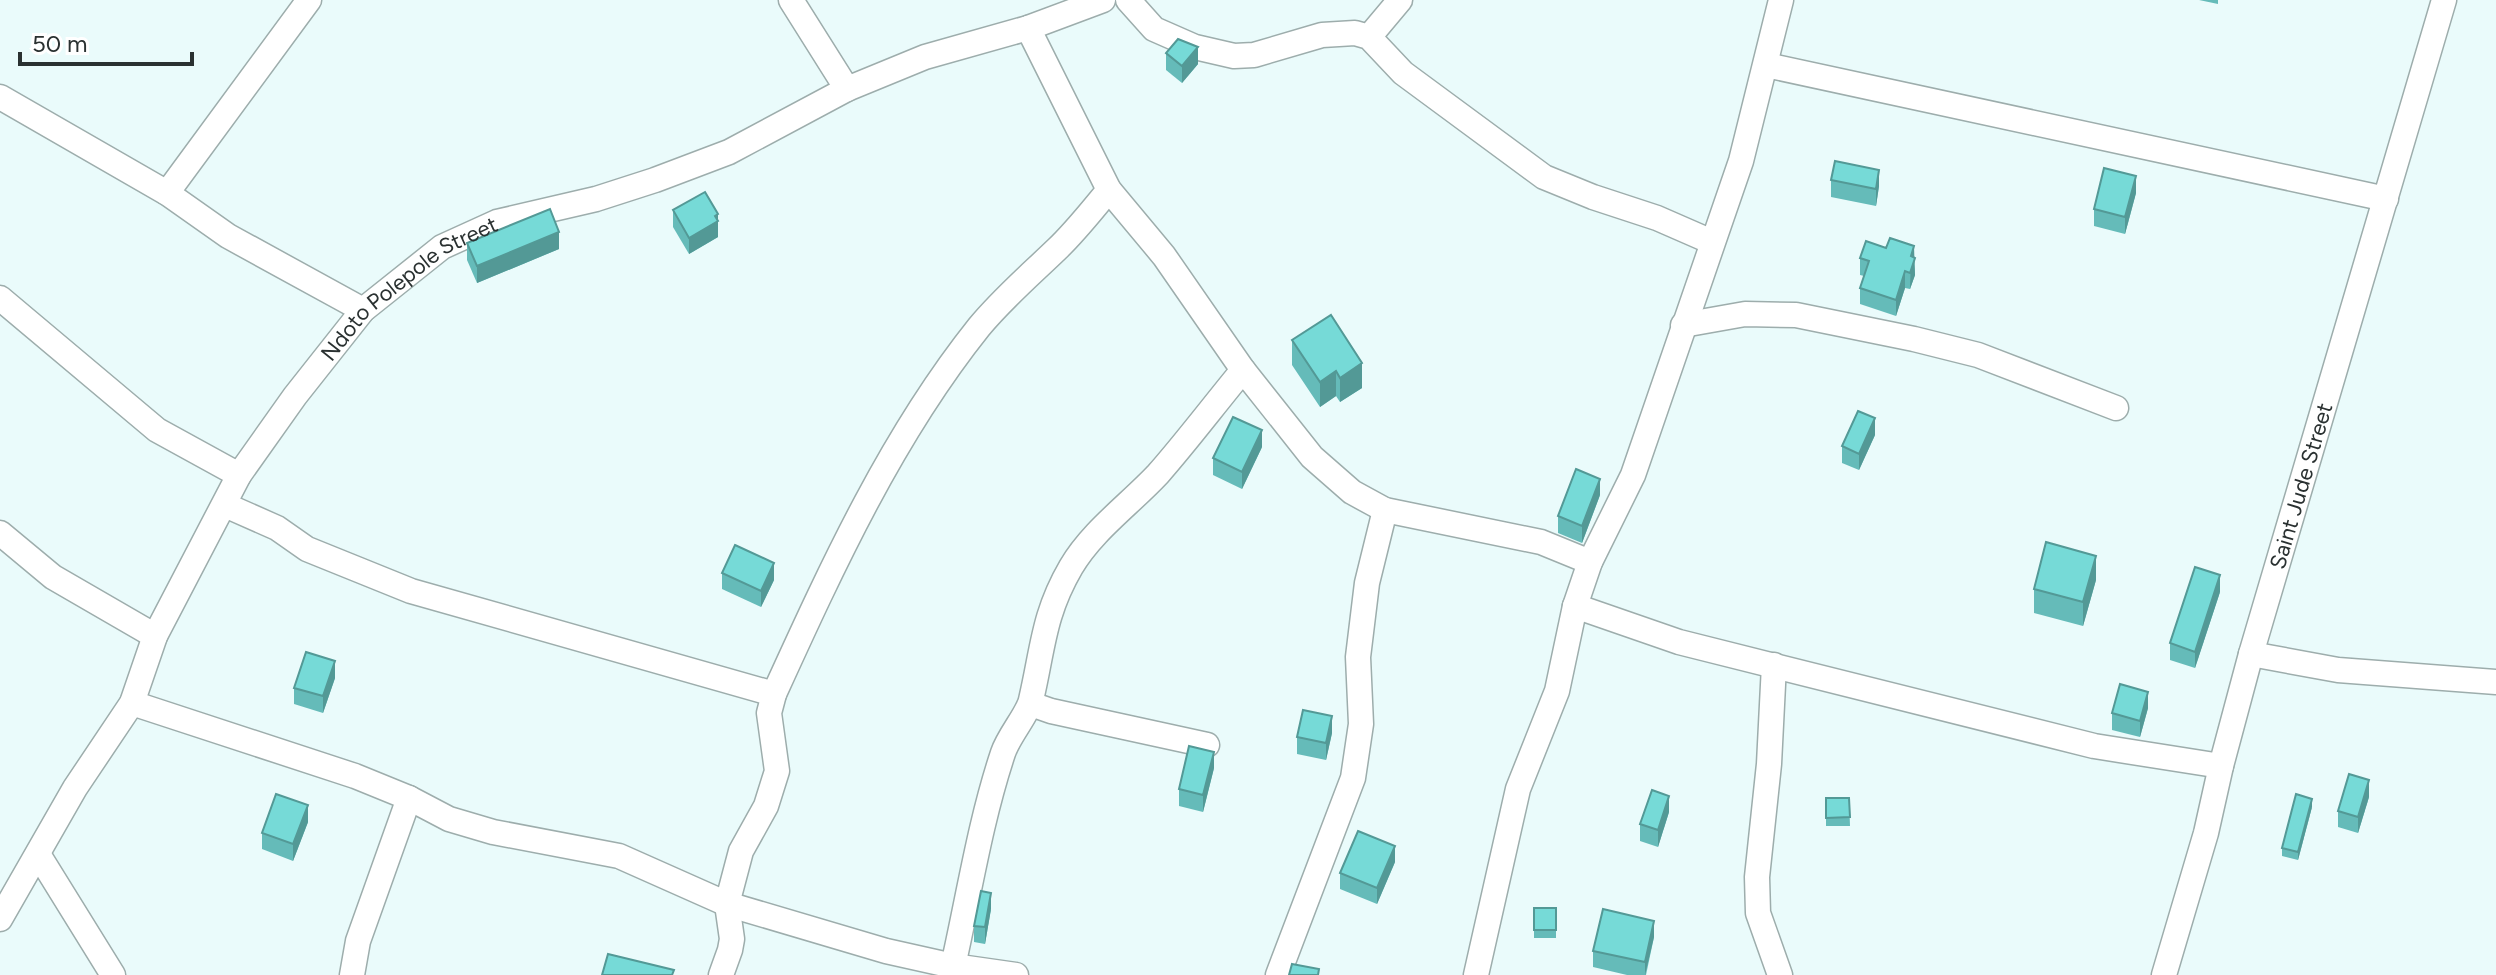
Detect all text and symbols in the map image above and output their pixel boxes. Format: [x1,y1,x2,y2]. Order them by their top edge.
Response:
scale bar [20,16,192,66]
text: 50 m [32,29,88,58]
street label: Ndoto Polepole Street [315,210,502,366]
street label: Saint Jude Street [2263,400,2338,572]

